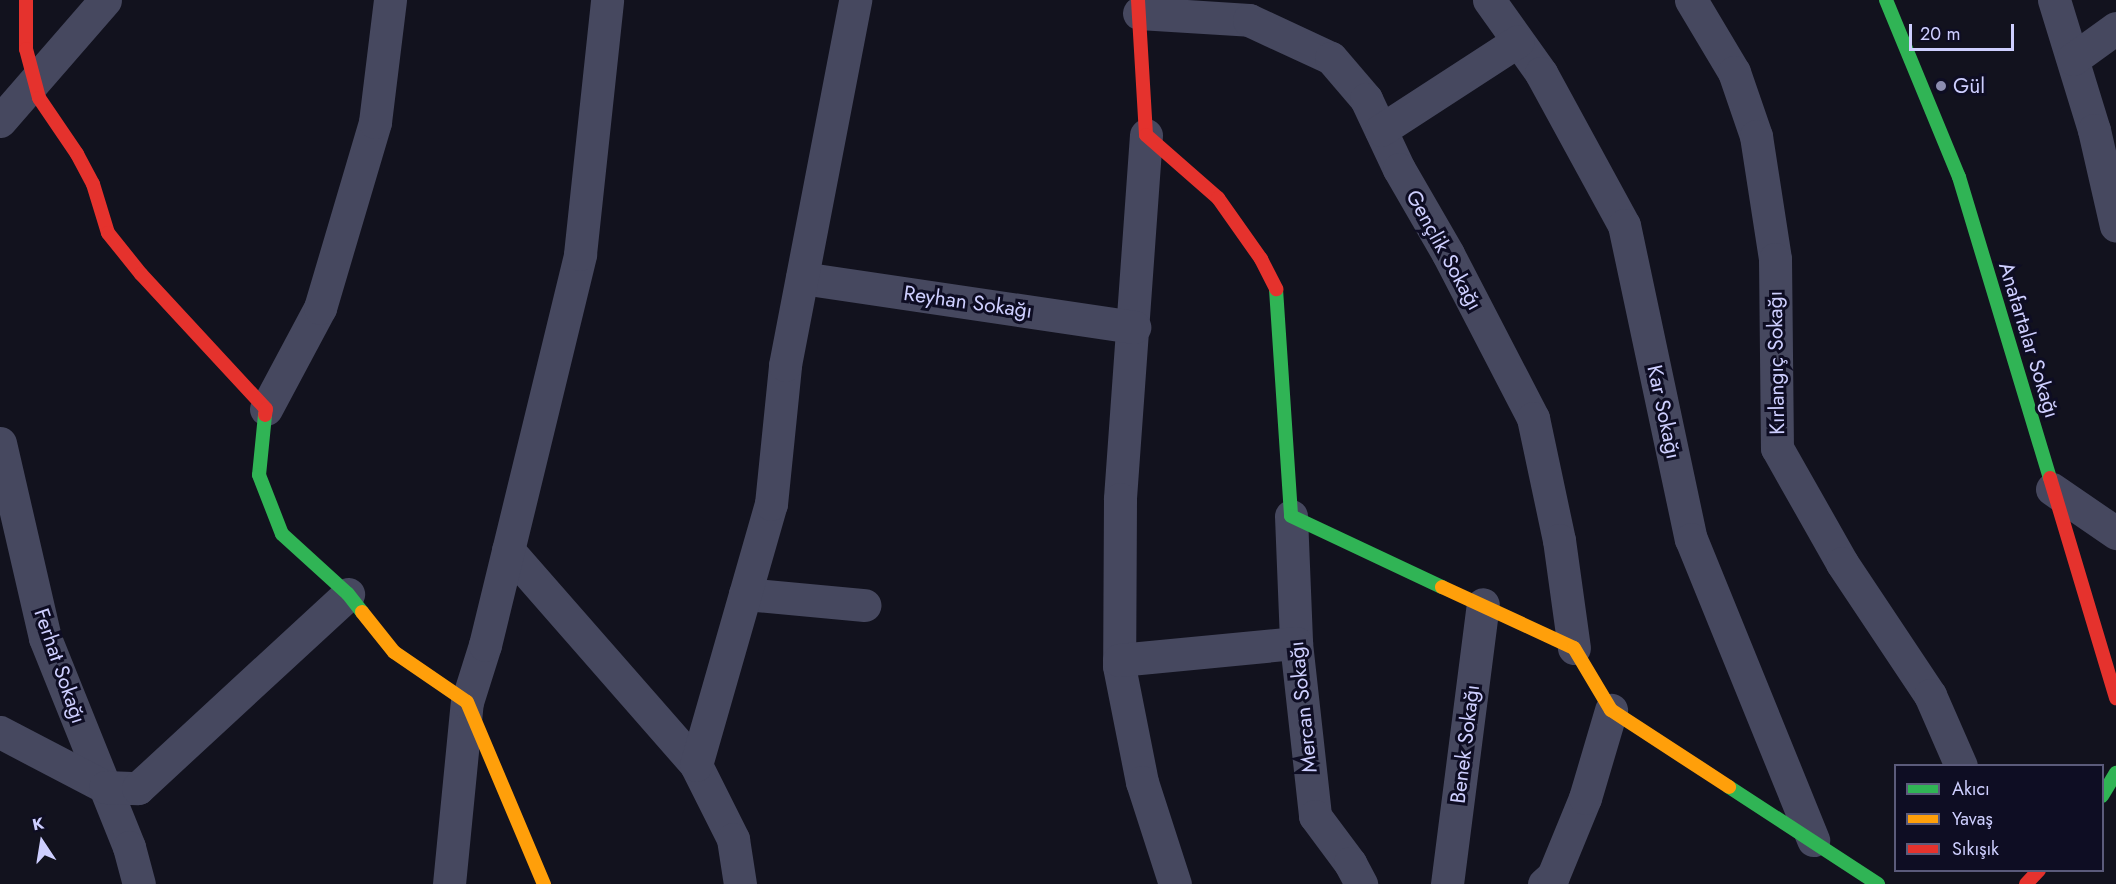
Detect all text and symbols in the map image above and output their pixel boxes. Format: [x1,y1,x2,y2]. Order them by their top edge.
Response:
scale bar [1912,12,2017,50]
text: 20 m [1920,21,1960,47]
place label: Gül [1953,73,1985,99]
marker: Gül [1934,79,1948,93]
street label: Gençlik Sokağı [1401,185,1487,315]
street label: Anafartalar Sokağı [1993,259,2065,421]
street label: Reyhan Sokağı [902,280,1034,324]
street label: Kırlangıç Sokağı [1762,291,1790,435]
street label: Kar Sokağı [1642,363,1686,461]
street label: Ferhat Sokağı [29,605,91,727]
street label: Mercan Sokağı [1284,640,1322,774]
street label: Benek Sokağı [1445,683,1485,805]
legend [1894,764,2104,872]
text: Akıcı [1952,776,1990,802]
text: Yavaş [1952,806,1993,832]
text: K [30,811,46,836]
north arrow [12,812,72,872]
text: Sıkışık [1952,836,1999,862]

